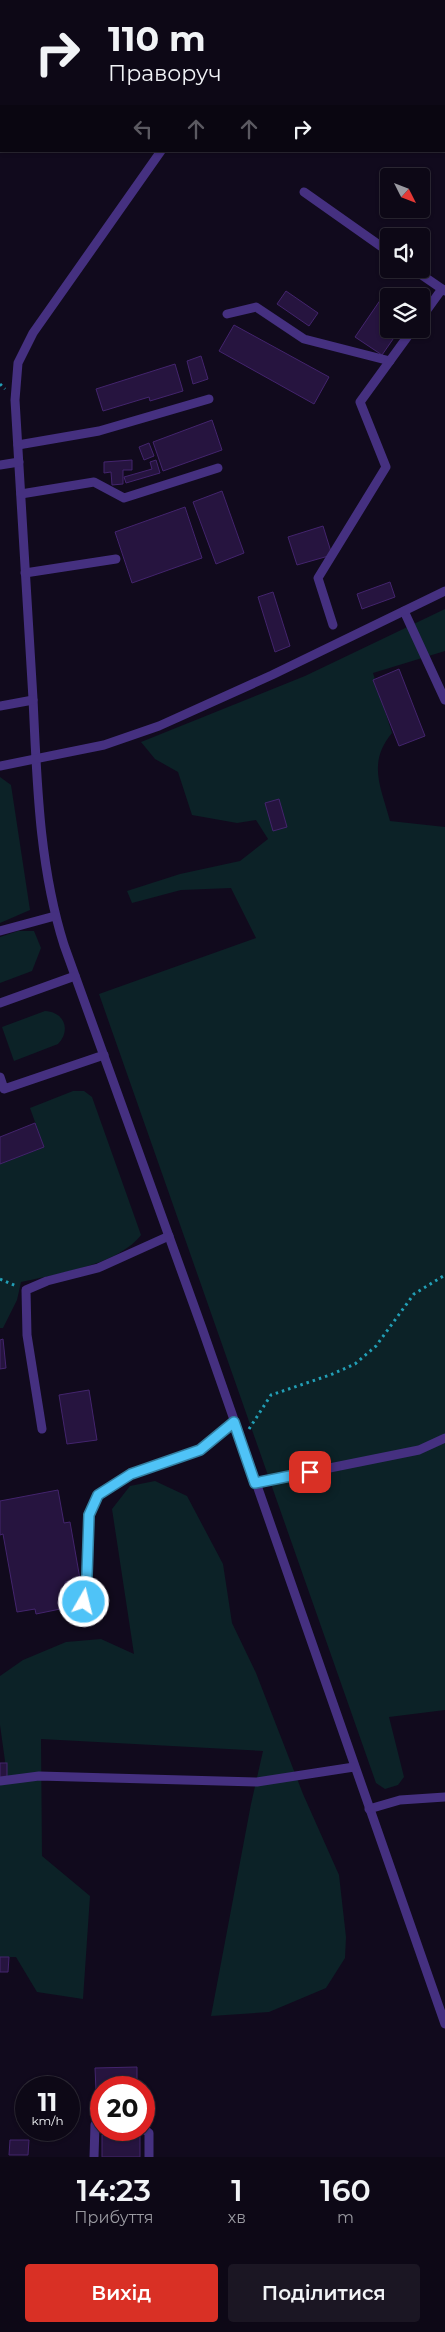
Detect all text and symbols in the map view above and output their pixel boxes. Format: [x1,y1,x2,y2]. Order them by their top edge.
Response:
text: 110 m [108,17,206,60]
icon: right [25,20,90,85]
text: Праворуч [108,60,222,87]
icon: left [129,115,157,143]
icon: ahead [182,115,210,143]
icon: ahead [235,115,263,143]
icon: right [288,115,316,143]
north arrow [380,168,430,218]
map controls [380,168,430,338]
button: sound [380,228,430,278]
button: layers [380,288,430,338]
pin [289,1451,331,1493]
icon: arrive [296,1458,324,1486]
position arrow [57,1575,109,1627]
speed limit sign: 20 [90,2076,155,2141]
text: 11 [38,2087,57,2117]
text: km/h [31,2113,64,2128]
text: 14:23 [77,2172,151,2209]
text: 1 [231,2172,243,2209]
text: 160 [320,2172,371,2209]
text: Прибуття [74,2208,154,2227]
text: хв [228,2208,246,2227]
text: m [337,2208,354,2227]
button: Вихід [25,2264,218,2322]
button: Поділитися [228,2264,420,2322]

